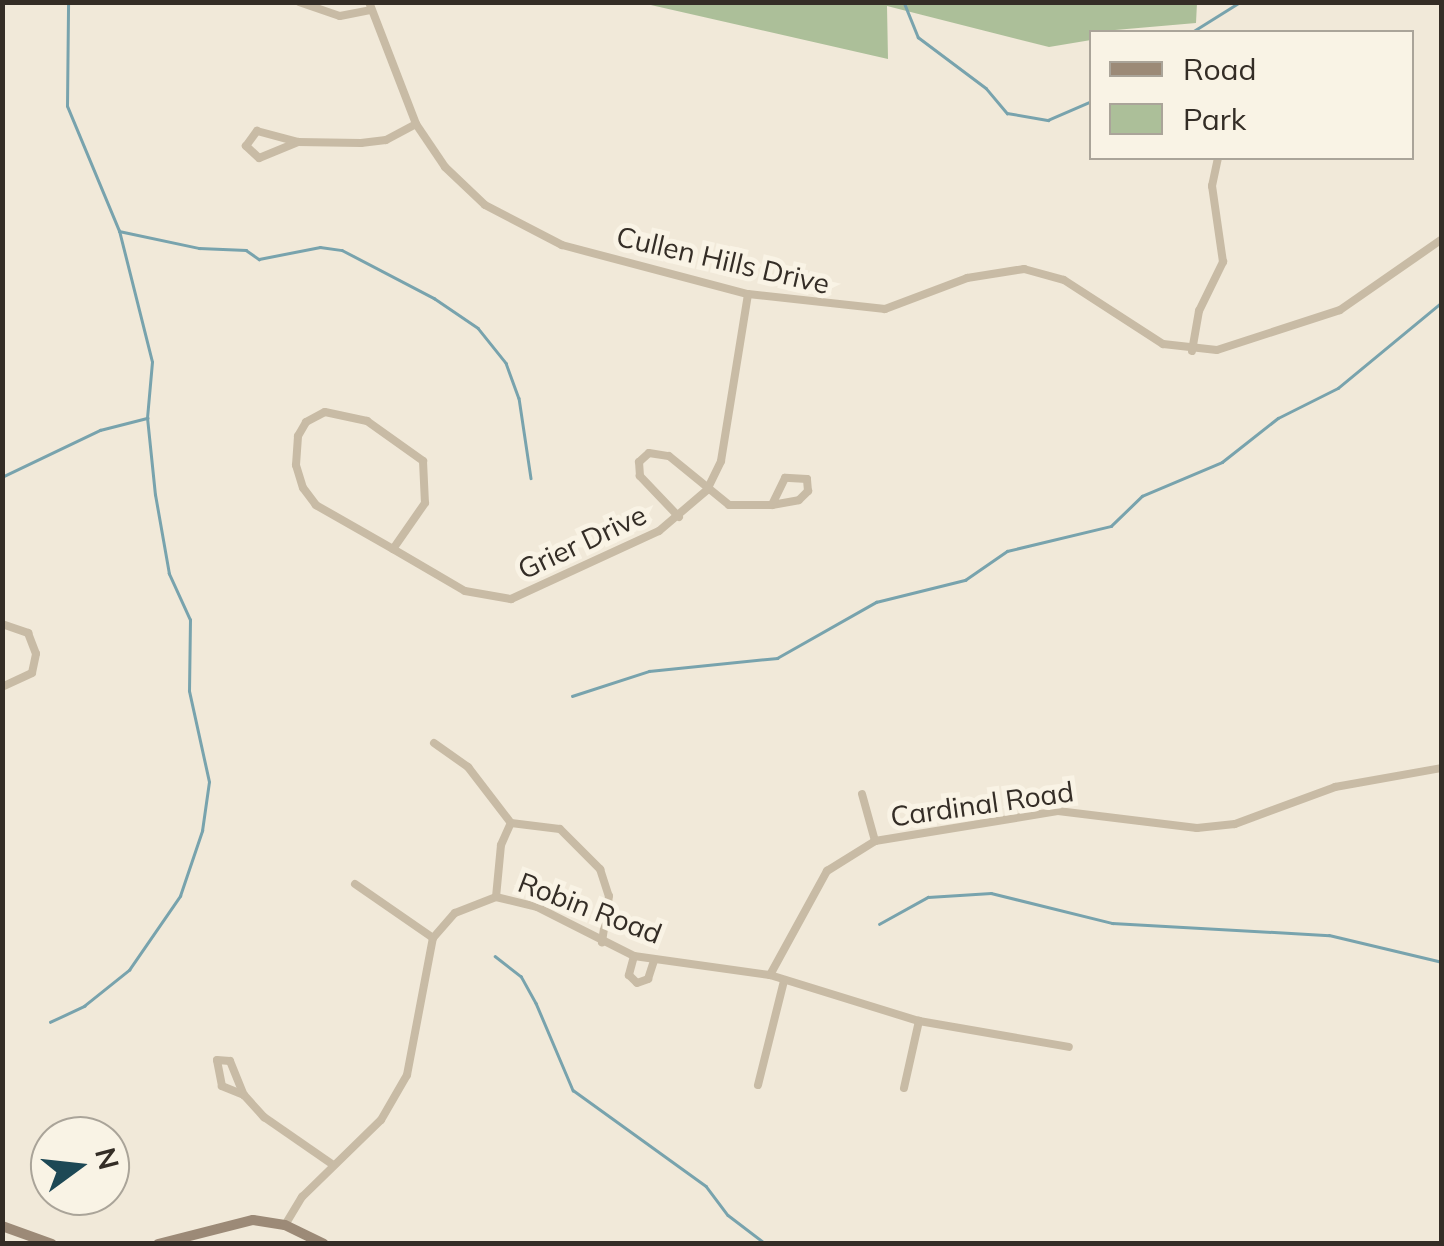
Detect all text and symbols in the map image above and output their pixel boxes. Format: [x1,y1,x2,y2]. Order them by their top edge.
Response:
legend [1089,30,1414,160]
text: Road [1183,50,1257,88]
text: Park [1183,100,1246,138]
street label: Cullen Hills Drive [613,219,833,301]
street label: Grier Drive [513,498,651,586]
street label: Cardinal Road [888,775,1076,833]
street label: Robin Road [514,865,666,951]
north arrow [30,1116,130,1216]
text: N [88,1144,127,1173]

